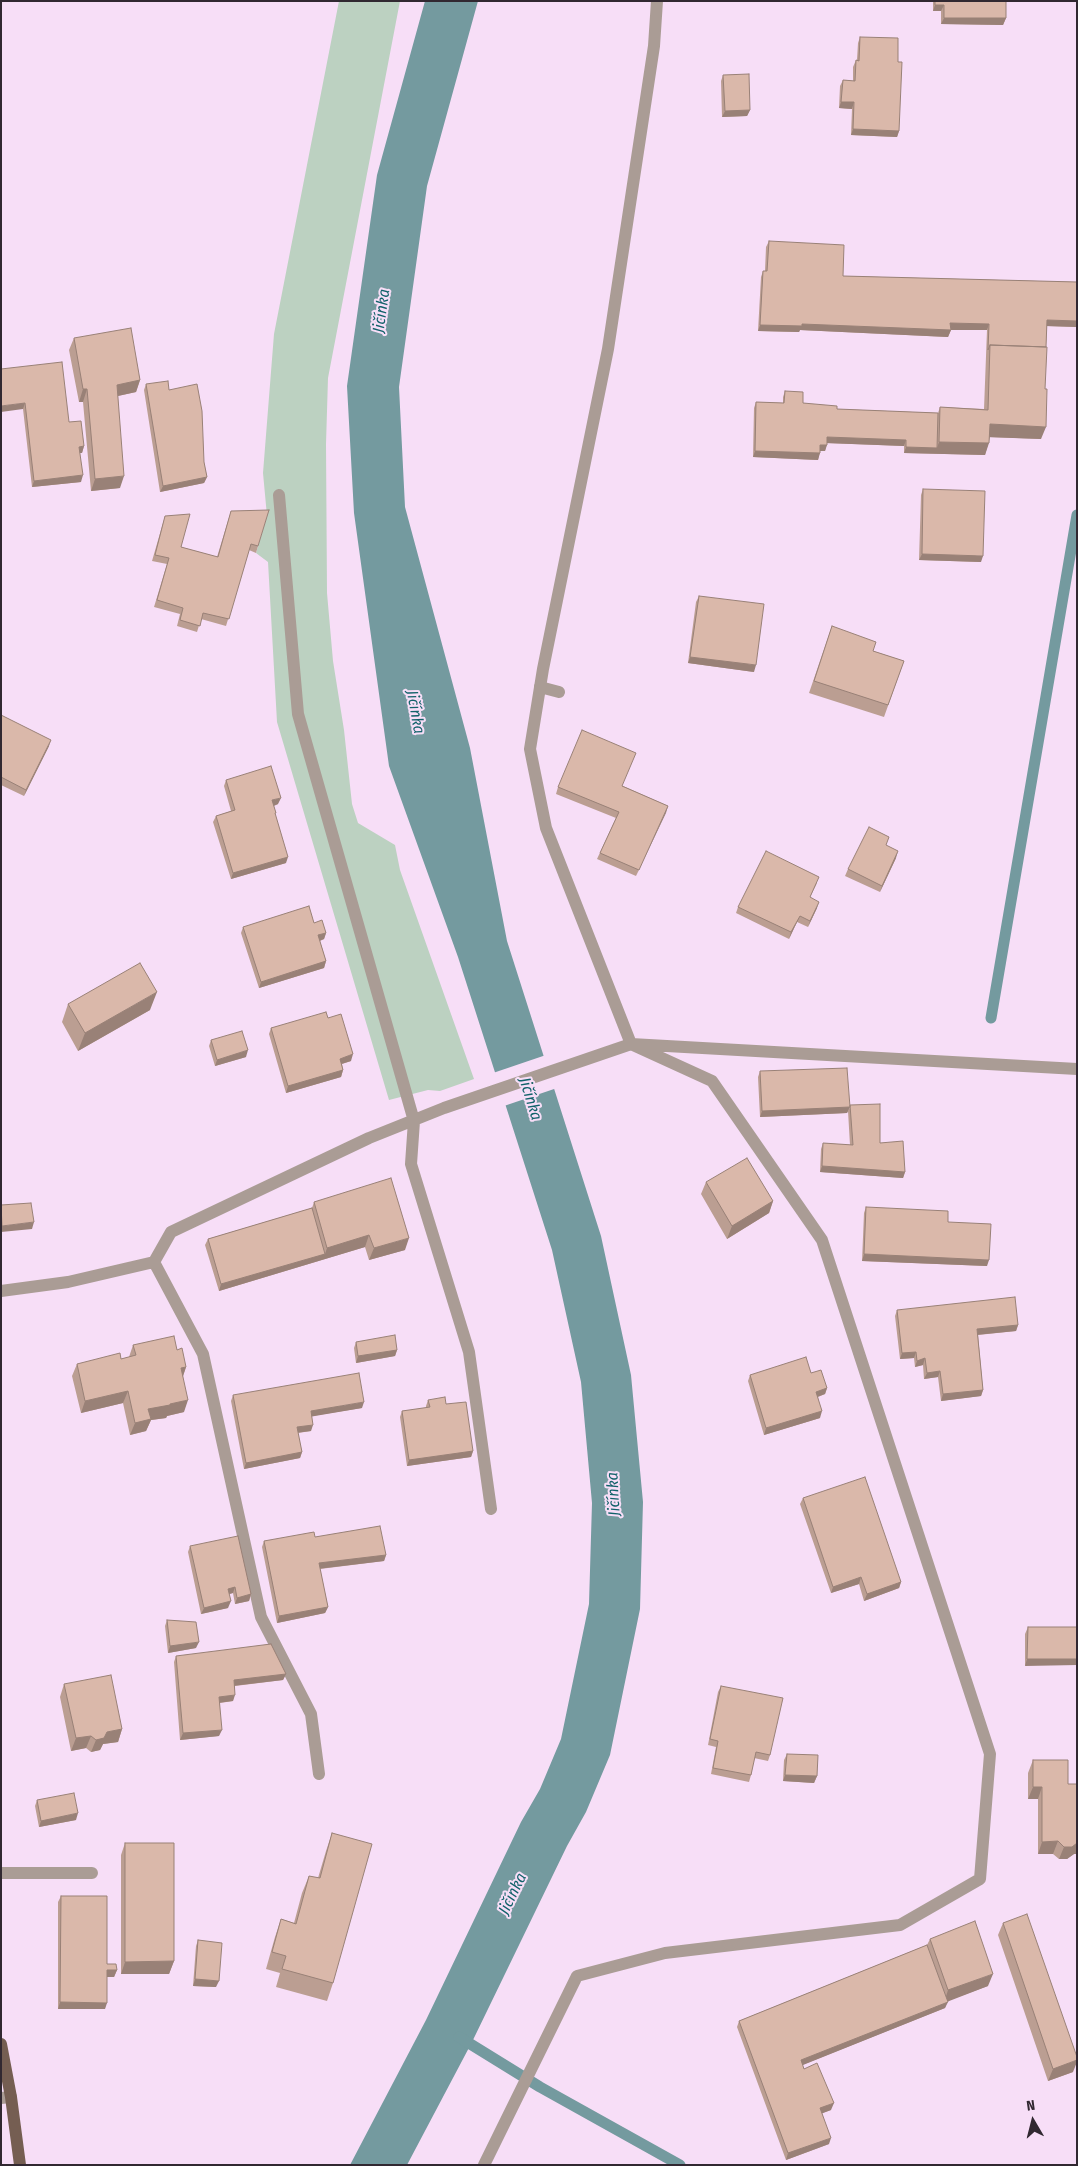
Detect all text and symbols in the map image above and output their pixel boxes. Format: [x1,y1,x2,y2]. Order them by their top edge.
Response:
water label: Jičínka [369,288,395,334]
water label: Jičínka [402,689,428,735]
water label: Jičínka [514,1075,546,1123]
water label: Jičínka [603,1472,625,1516]
water label: Jičínka [495,1870,531,1918]
north arrow [1008,2096,1058,2146]
text: N [1025,2097,1036,2115]

